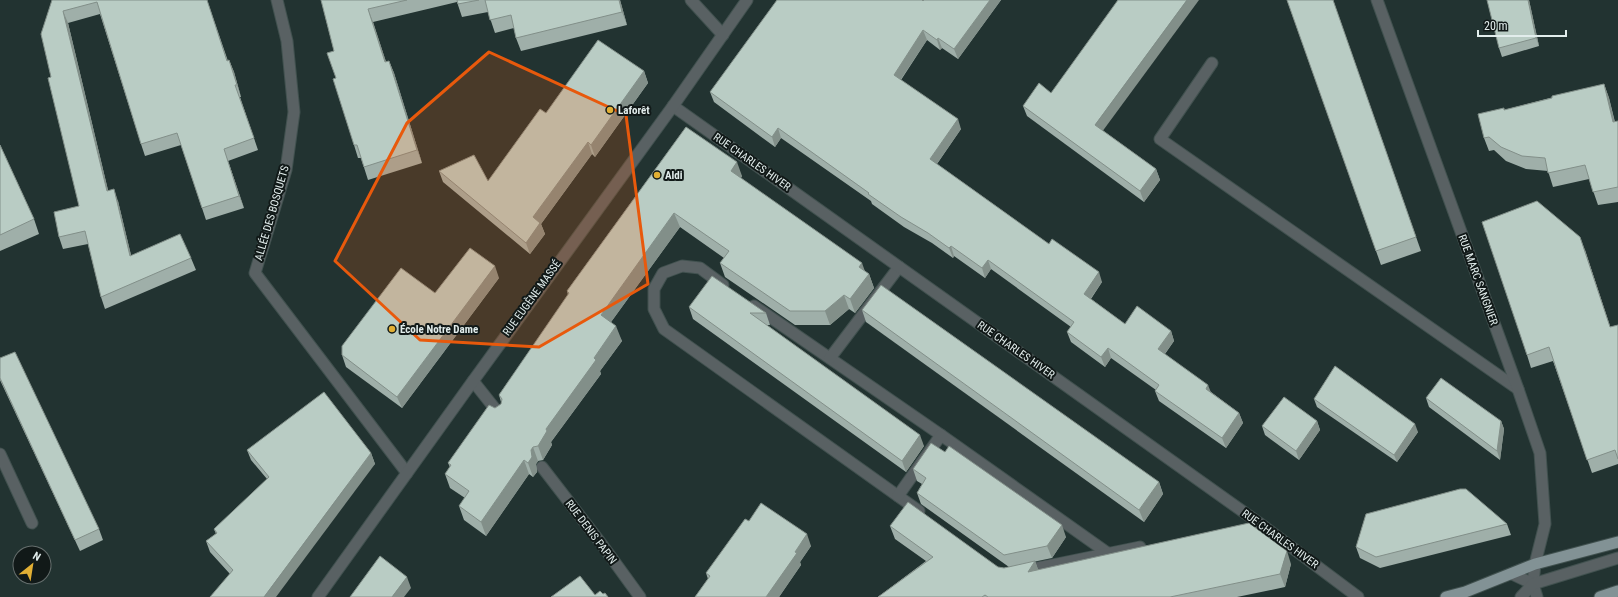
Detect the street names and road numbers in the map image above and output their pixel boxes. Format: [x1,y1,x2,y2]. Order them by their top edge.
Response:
street label: RUE CHARLES HIVER [711,130,793,194]
street label: ALLÉE DES BOSQUETS [252,164,292,262]
street label: RUE MARC SANGNIER [1456,233,1501,327]
street label: RUE EUGÈNE MASSÉ [500,257,564,338]
street label: RUE CHARLES HIVER [975,318,1057,382]
street label: RUE DENIS PAPIN [563,497,619,567]
street label: RUE CHARLES HIVER [1239,507,1321,571]

